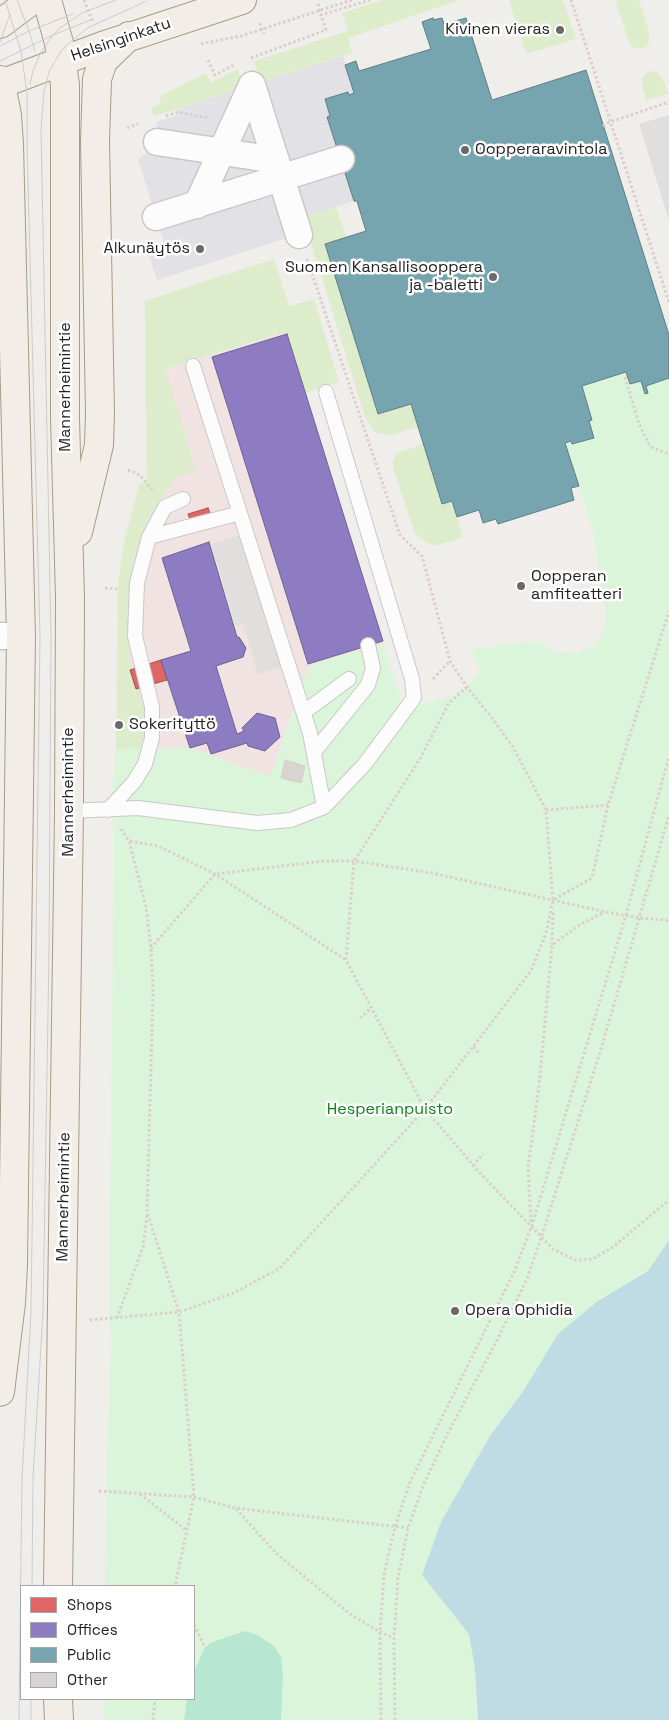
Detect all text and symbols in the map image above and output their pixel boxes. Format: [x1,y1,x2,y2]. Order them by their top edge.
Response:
street label: Helsinginkatu [69,14,173,66]
place label: Kivinen vieras [445,20,550,40]
marker: Kivinen vieras [554,24,566,36]
place label: Oopperaravintola [475,140,607,160]
marker: Oopperaravintola [459,144,471,156]
place label: Alkunäytös [104,239,190,259]
marker: Alkunäytös [194,243,206,255]
place label: Suomen Kansallisooppera ja -baletti [285,258,483,296]
marker: Suomen Kansallisooppera ja -baletti [487,271,499,283]
street label: Mannerheimintie [56,322,76,452]
place label: Oopperan amfiteatteri [531,567,622,605]
marker: Oopperan amfiteatteri [515,580,527,592]
place label: Sokerityttö [129,715,216,735]
marker: Sokerityttö [113,719,125,731]
street label: Mannerheimintie [59,727,79,857]
park label: Hesperianpuisto [327,1100,453,1120]
street label: Mannerheimintie [53,1132,75,1262]
place label: Opera Ophidia [465,1301,573,1321]
marker: Opera Ophidia [449,1305,461,1317]
legend [20,1585,195,1700]
text: Shops [67,1595,112,1614]
text: Offices [67,1620,118,1639]
text: Public [67,1645,111,1664]
text: Other [67,1670,108,1689]

